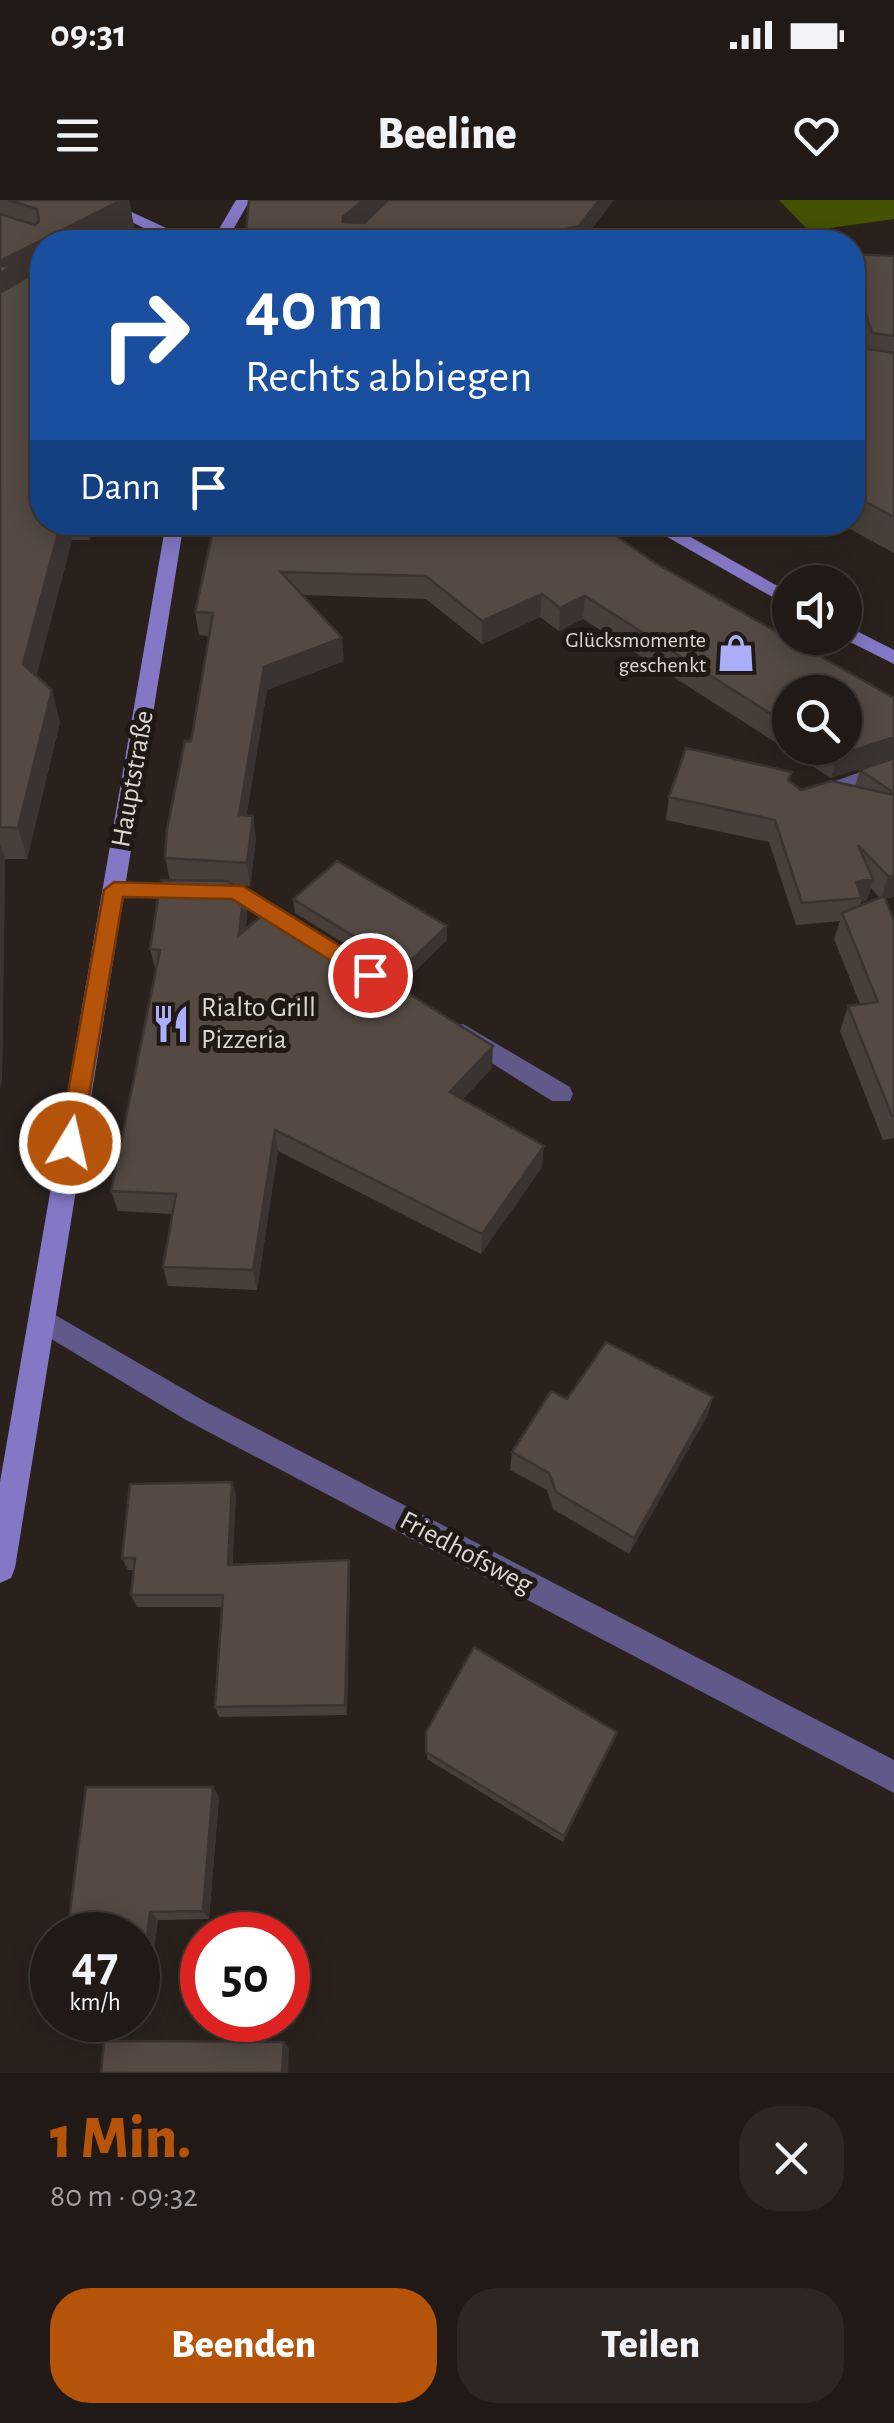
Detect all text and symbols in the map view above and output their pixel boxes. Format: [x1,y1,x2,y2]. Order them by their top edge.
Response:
text: 09:31 [50,16,127,54]
icon: menu [50,108,105,163]
icon: heart [789,108,844,163]
text: Beeline [377,112,517,157]
icon: right [80,270,210,400]
text: 40 m [245,273,384,343]
text: Rechts abbiegen [245,355,532,400]
icon: arrive [181,460,236,515]
text: Dann [80,469,161,507]
map controls [772,565,862,765]
button: sound [772,565,862,655]
place label: Glücksmomente geschenkt [566,629,706,676]
shop icon: Glücksmomente geschenkt [715,632,757,674]
button: search [772,675,862,765]
street label: Hauptstraße [107,708,159,850]
pin [328,933,413,1018]
icon: arrive [343,948,398,1003]
place label: Rialto Grill Pizzeria [201,994,316,1054]
restaurant icon: Rialto Grill Pizzeria [150,1003,192,1045]
position arrow [18,1091,122,1195]
street label: Friedhofsweg [395,1506,537,1600]
speed limit sign: 50 [180,1912,310,2042]
text: 47 [72,1940,118,1990]
text: km/h [69,1990,121,2015]
button: close [739,2106,844,2211]
text: 1 Min. [50,2109,191,2169]
text: 80 m · 09:32 [50,2180,198,2212]
button: Beenden [50,2288,437,2403]
button: Teilen [457,2288,844,2403]

